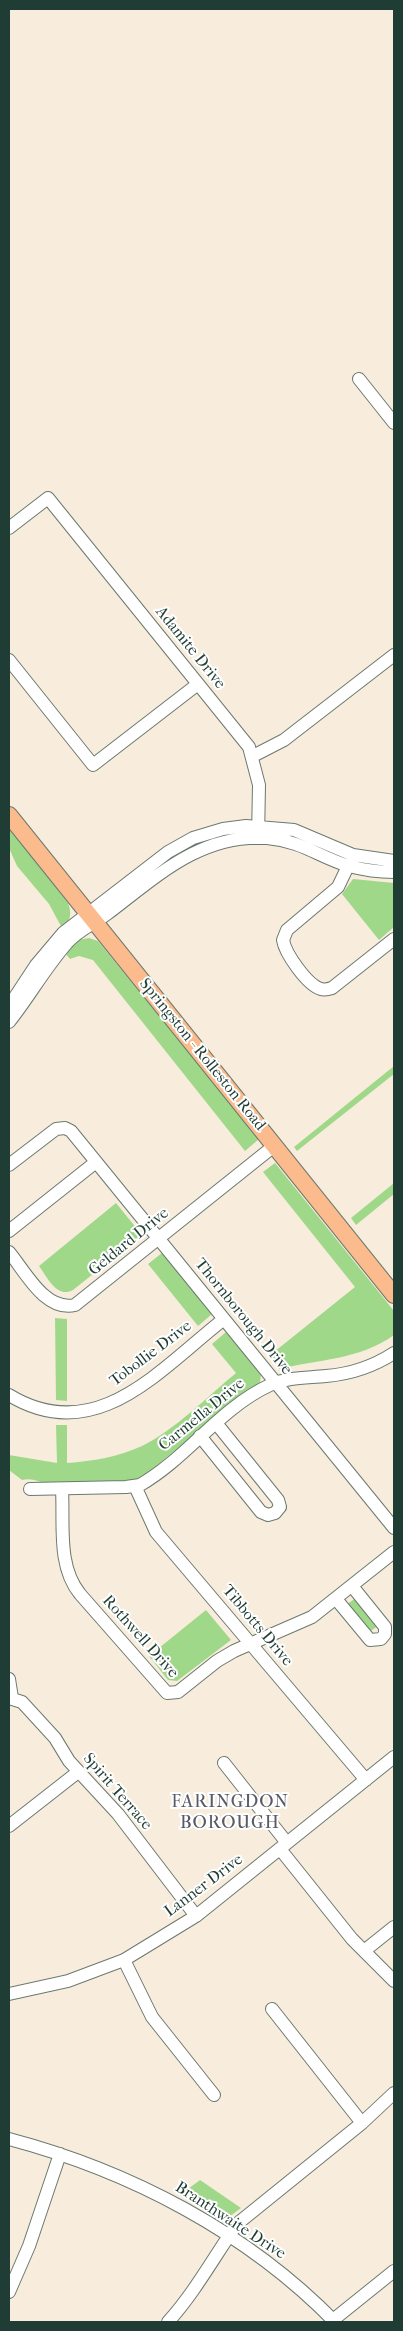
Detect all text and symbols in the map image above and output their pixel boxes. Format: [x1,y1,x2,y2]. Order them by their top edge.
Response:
street label: Adamite Drive [151,603,229,693]
street label: Springston - Rolleston Road [135,975,269,1135]
street label: Geldard Drive [85,1204,173,1280]
street label: Thornborough Drive [190,1255,296,1379]
street label: Tobollie Drive [106,1317,196,1391]
street label: Carmella Drive [155,1375,249,1455]
street label: Tibbotts Drive [218,1582,296,1670]
street label: Rothwell Drive [98,1592,182,1682]
street label: Spirit Terrace [78,1750,156,1834]
district label: FARINGDON BOROUGH [170,1792,290,1835]
street label: Lanner Drive [161,1850,247,1922]
street label: Branthwaite Drive [171,2178,289,2264]

